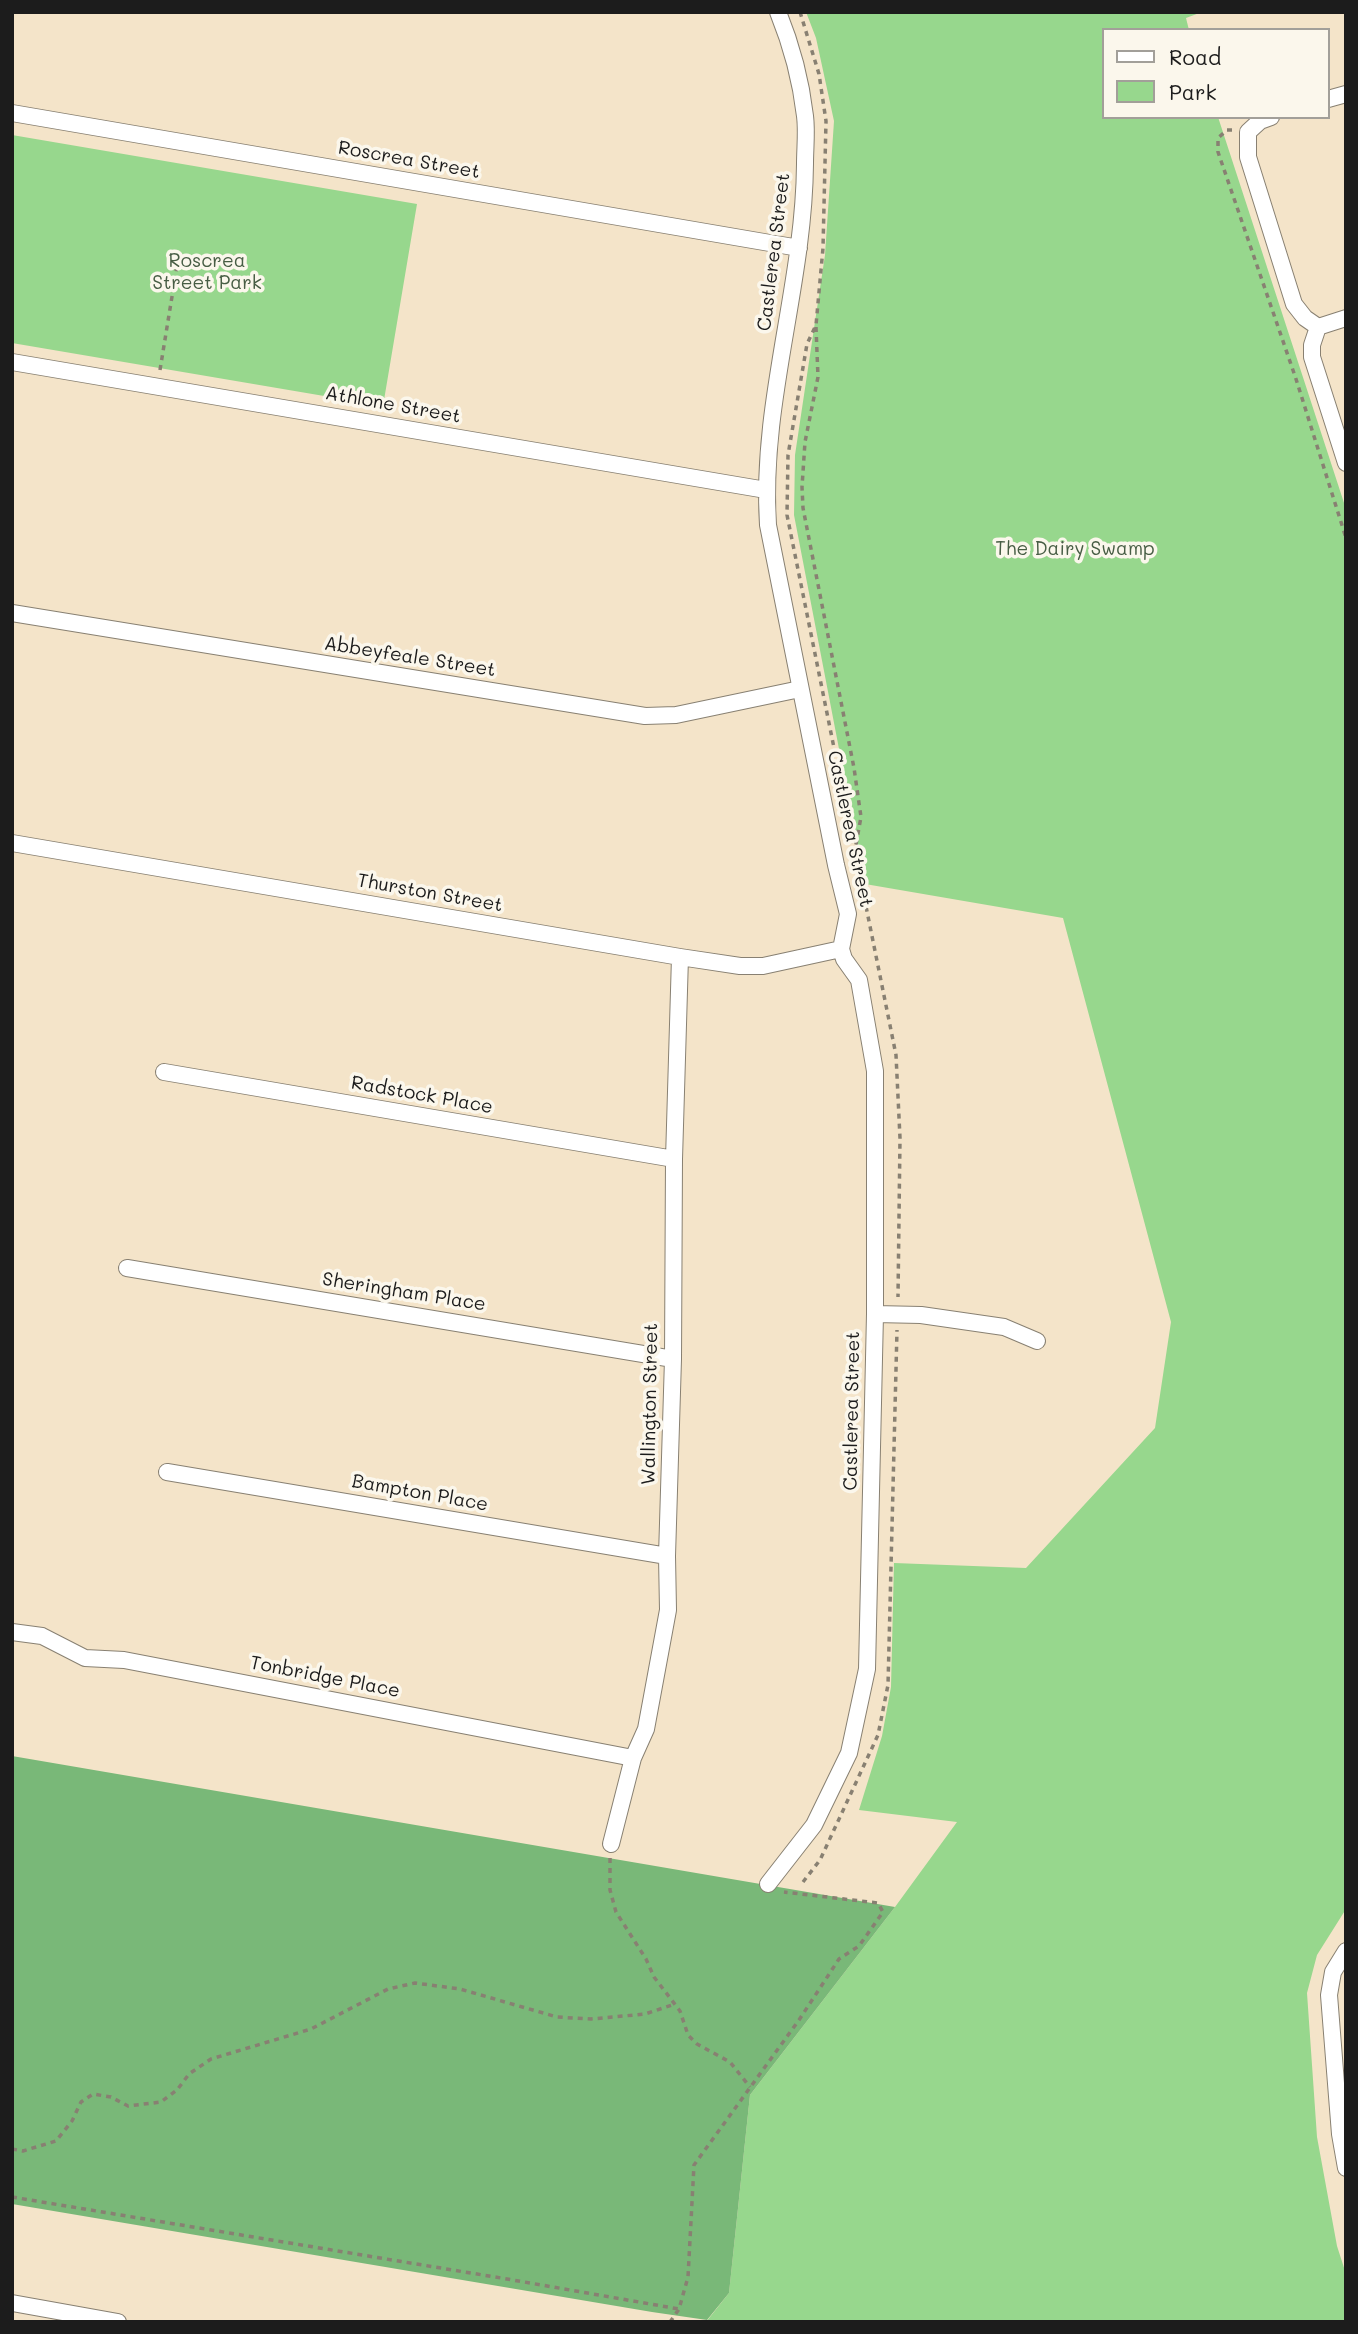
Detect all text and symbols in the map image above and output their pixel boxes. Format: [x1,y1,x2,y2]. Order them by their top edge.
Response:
legend [1102,28,1330,119]
text: Road [1169,43,1221,70]
text: Park [1169,78,1217,105]
street label: Roscrea Street [336,136,482,184]
street label: Castlerea Street [753,172,795,332]
park label: Roscrea Street Park [152,250,262,294]
street label: Athlone Street [324,382,462,428]
park label: The Dairy Swamp [995,538,1155,560]
street label: Abbeyfeale Street [323,632,497,682]
street label: Castlerea Street [822,749,878,909]
street label: Thurston Street [356,869,504,917]
street label: Radstock Place [349,1071,495,1119]
street label: Sheringham Place [321,1268,487,1316]
street label: Wallington Street [637,1323,663,1485]
street label: Castlerea Street [839,1331,865,1491]
street label: Bampton Place [350,1470,490,1516]
street label: Tonbridge Place [248,1651,402,1703]

